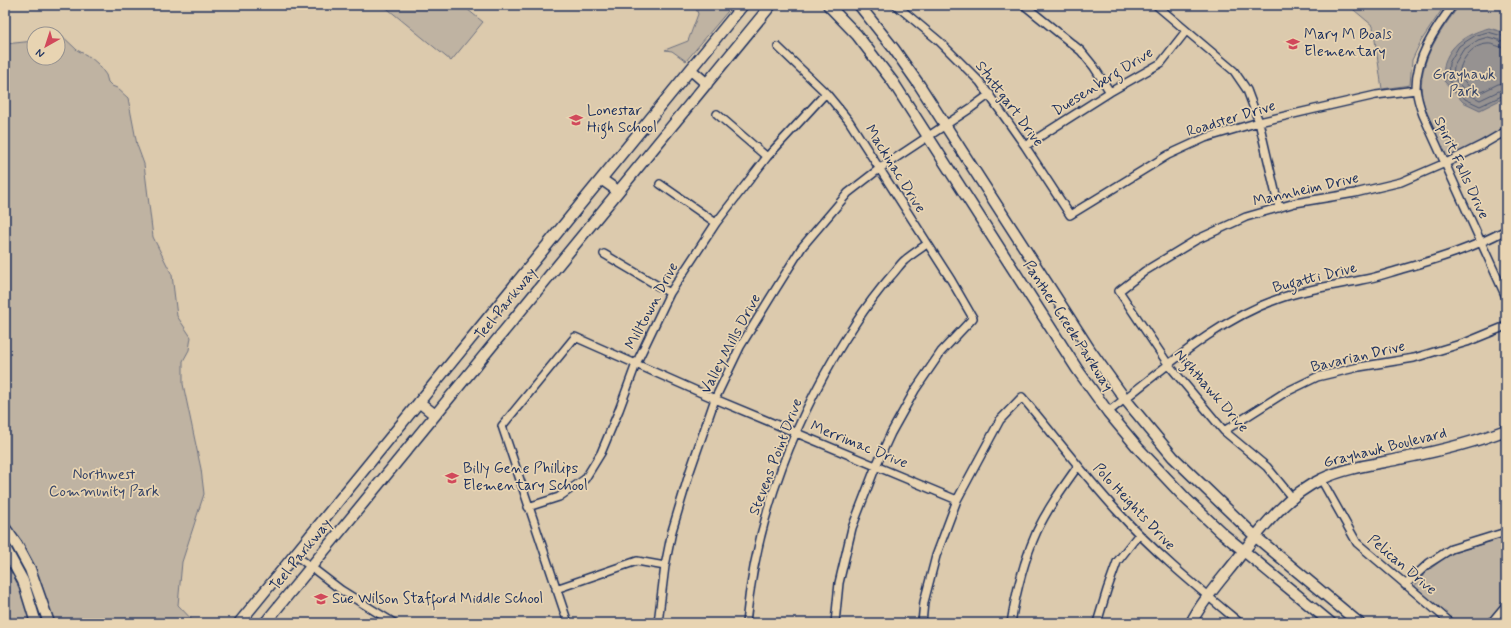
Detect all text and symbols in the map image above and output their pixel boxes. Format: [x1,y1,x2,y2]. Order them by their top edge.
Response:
place label: Mary M Boals Elementary [1304,25,1392,62]
north arrow [26,26,66,66]
school or university icon: Mary M Boals Elementary [1285,36,1301,52]
street label: Duesenberg Drive [1049,43,1158,122]
text: N [33,45,48,61]
street label: Stuttgart Drive [970,57,1048,151]
park label: Grayhawk Park [1433,65,1495,102]
street label: Roadster Drive [1184,96,1278,142]
place label: Lonestar High School [587,101,657,139]
school or university icon: Lonestar High School [568,112,584,128]
street label: Spirit Falls Drive [1429,114,1494,223]
street label: Mackinac Drive [860,121,930,217]
street label: Mannheim Drive [1251,168,1361,212]
street label: Panther Creek Parkway [1018,257,1118,395]
street label: Bugatti Drive [1271,258,1360,299]
street label: Milltown Drive [621,259,683,353]
street label: Teel Parkway [471,264,541,344]
street label: Valley Mills Drive [696,290,766,398]
street label: Bavarian Drive [1309,336,1407,378]
street label: Nighthawk Drive [1168,345,1253,438]
street label: Stevens Point Drive [744,395,808,518]
street label: Merrimac Drive [807,416,911,474]
street label: Grayhawk Boulevard [1321,423,1449,473]
place label: Billy Gene Phillips Elementary School [463,459,588,496]
street label: Polo Heights Drive [1088,459,1180,555]
park label: Northwest Community Park [49,465,159,502]
school or university icon: Billy Gene Phillips Elementary School [444,470,460,486]
street label: Teel Parkway [266,515,336,595]
street label: Pelican Drive [1363,530,1441,600]
place label: Sue Wilson Stafford Middle School [332,589,543,611]
school or university icon: Sue Wilson Stafford Middle School [313,591,329,607]

